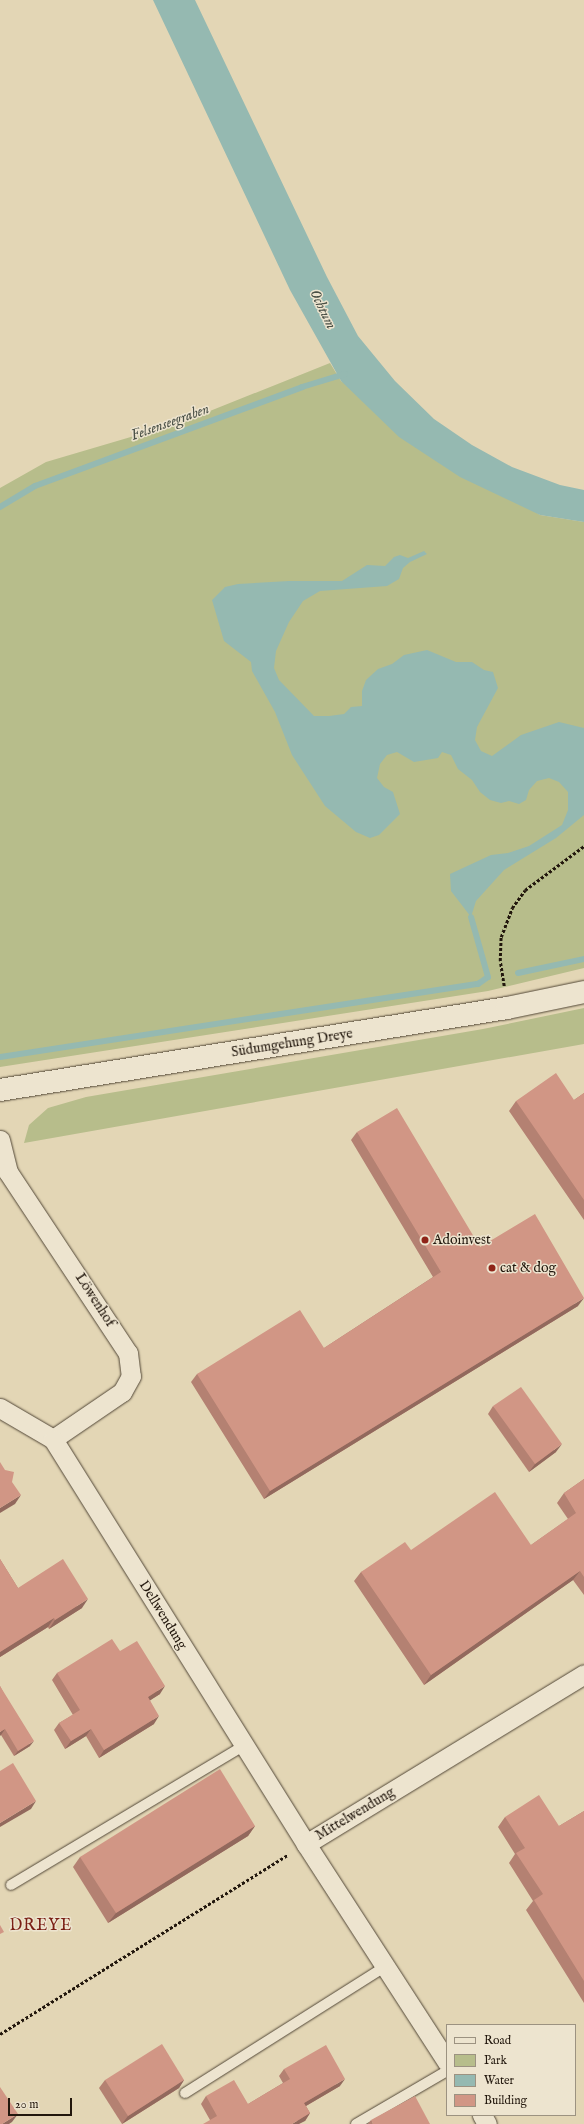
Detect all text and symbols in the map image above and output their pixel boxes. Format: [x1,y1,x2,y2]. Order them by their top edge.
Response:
water label: Ochtum [306,286,340,332]
water label: Felsenseegraben [128,399,212,445]
street label: Südumgehung Dreye [230,1025,354,1061]
place label: Adoinvest [433,1232,491,1248]
marker: Adoinvest [420,1235,430,1245]
place label: cat & dog [500,1260,556,1276]
marker: cat & dog [487,1263,497,1273]
street label: Löwenhof [71,1270,119,1330]
street label: Dellwendung [135,1578,191,1652]
street label: Mittelwendung [312,1784,398,1844]
district label: DREYE [10,1916,72,1936]
legend [446,2024,576,2116]
text: Road [484,2033,511,2048]
text: Park [484,2053,507,2068]
text: Water [484,2073,514,2088]
scale bar [10,2090,74,2116]
text: Building [484,2093,527,2108]
text: 20 m [15,2097,38,2112]

